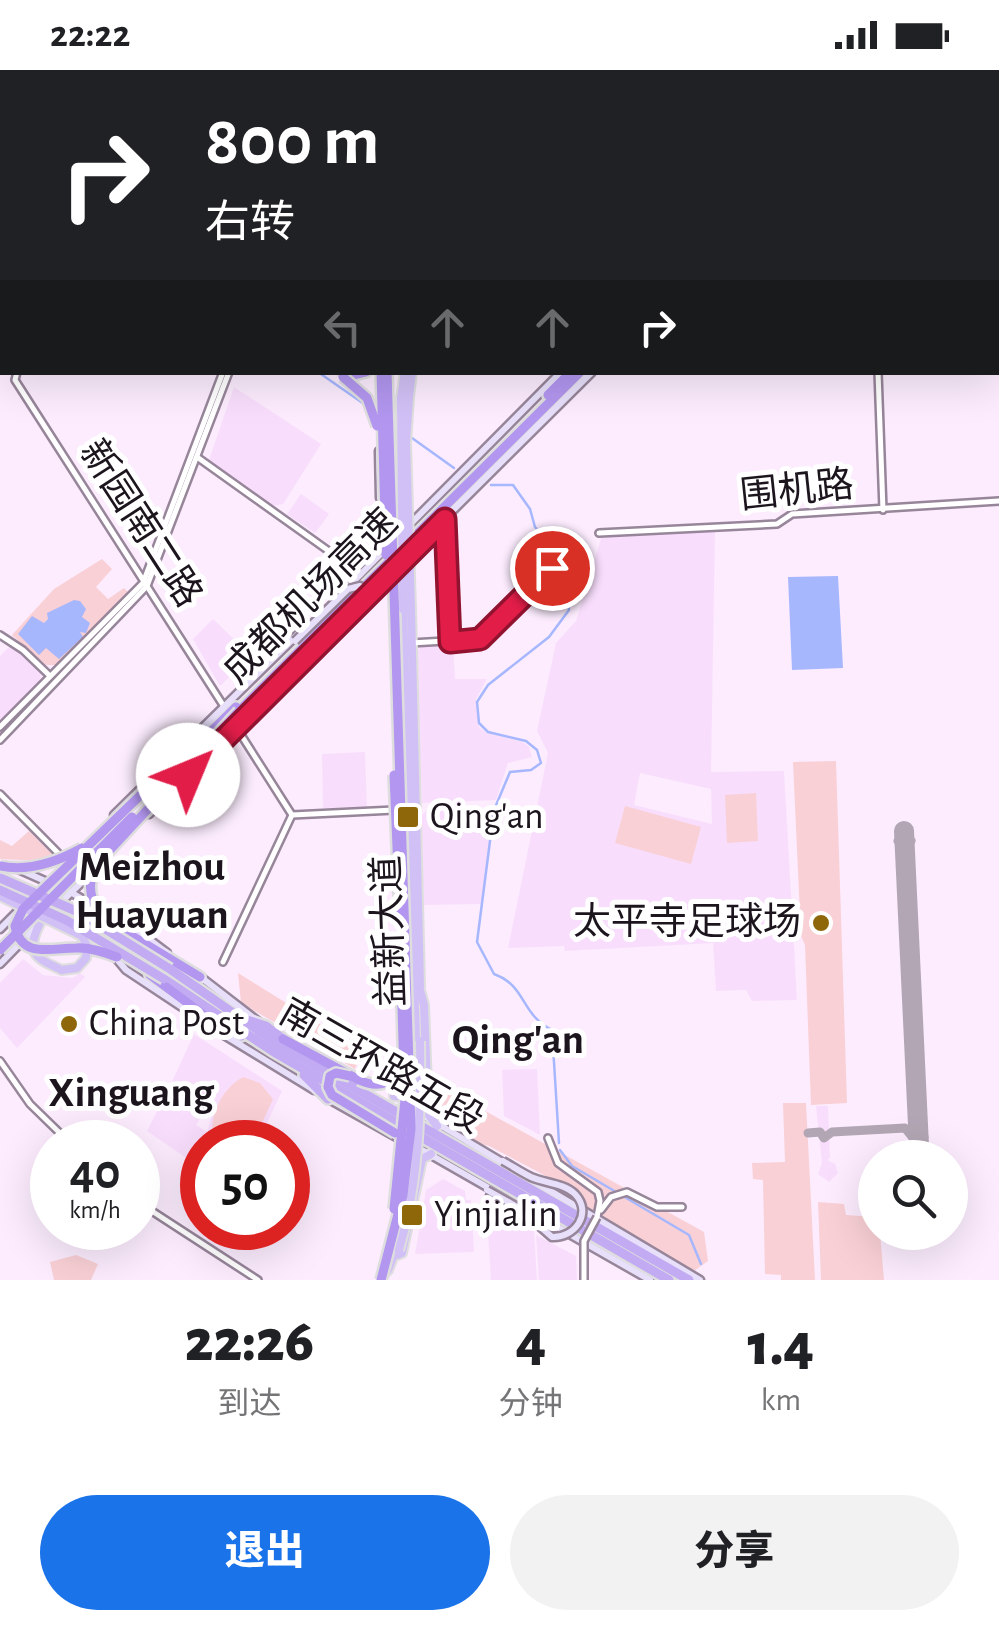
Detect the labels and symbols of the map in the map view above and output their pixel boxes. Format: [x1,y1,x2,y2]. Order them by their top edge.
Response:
street label: 新园南二路 [72,432,210,614]
street label: 围机路 [738,464,856,516]
street label: 成都机场高速 [215,501,405,691]
pin [510,526,595,611]
position arrow [136,723,240,827]
place label: Qing'an [430,798,544,836]
marker: Qing'an [395,804,421,830]
district label: Meizhou Huayuan [75,846,229,936]
street label: 益新大道 [365,854,412,1008]
place label: 太平寺足球场 [573,901,801,942]
marker: 太平寺足球场 [810,912,832,934]
street label: 南三环路五段 [273,991,491,1140]
place label: China Post [89,1005,244,1043]
marker: China Post [58,1013,80,1035]
district label: Qing'an [452,1019,584,1062]
district label: Xinguang [48,1072,215,1114]
speed limit sign: 50 [180,1120,310,1250]
place label: Yinjialin [434,1196,558,1234]
marker: Yinjialin [399,1202,425,1228]

